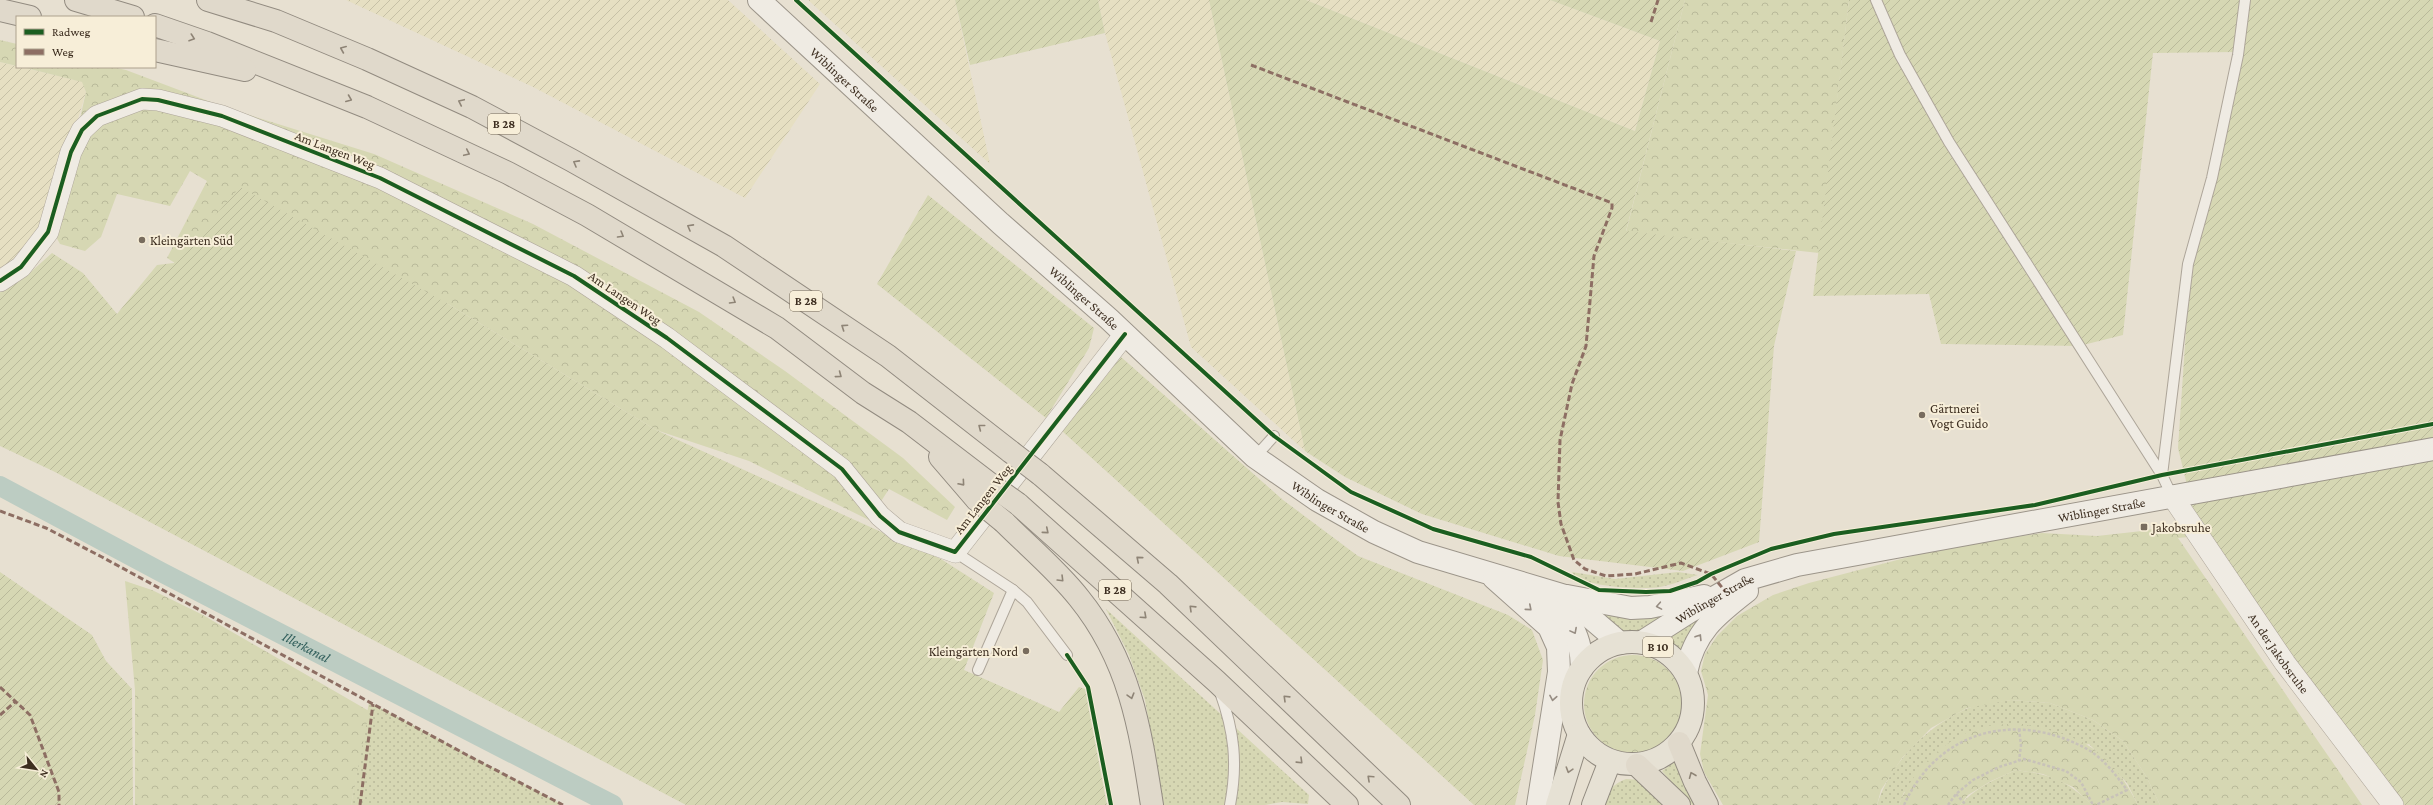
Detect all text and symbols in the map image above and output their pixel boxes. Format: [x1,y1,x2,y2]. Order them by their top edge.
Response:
legend [16,16,156,68]
text: Radweg [52,25,90,39]
one-way arrow [188,33,195,41]
street label: Wiblinger Straße [807,44,883,115]
text: Weg [52,45,74,59]
one-way arrow [339,46,347,54]
one-way arrow [346,95,353,103]
one-way arrow [458,99,465,107]
road number: B 28 [488,114,520,134]
street label: Am Langen Weg [293,128,378,172]
one-way arrow [463,148,471,156]
one-way arrow [573,160,581,167]
one-way arrow [687,224,694,231]
one-way arrow [617,230,624,237]
place label: Kleingärten Süd [150,233,233,248]
marker: Kleingärten Süd [137,235,147,245]
street label: Wiblinger Straße [1046,263,1123,333]
street label: Am Langen Weg [586,268,665,328]
road number: B 28 [790,291,822,311]
one-way arrow [729,296,736,304]
one-way arrow [842,324,849,331]
one-way arrow [835,370,842,378]
place label: Gärtnerei Vogt Guido [1930,401,1988,431]
marker: Gärtnerei Vogt Guido [1917,410,1927,420]
one-way arrow [978,425,985,432]
street label: Am Langen Weg [951,461,1015,537]
street label: Wiblinger Straße [1289,477,1373,536]
one-way arrow [958,478,965,486]
street label: Wiblinger Straße [2057,494,2147,525]
place label: Jakobsruhe [2151,520,2211,535]
marker: Jakobsruhe [2139,522,2149,532]
one-way arrow [1042,526,1049,533]
one-way arrow [1136,556,1143,563]
street label: Wiblinger Straße [1672,570,1756,626]
one-way arrow [1056,574,1064,582]
road number: B 28 [1099,580,1131,600]
one-way arrow [1656,601,1662,609]
one-way arrow [1524,603,1532,610]
one-way arrow [1189,605,1197,612]
street label: An der Jakobsruhe [2246,610,2313,696]
one-way arrow [1140,611,1147,618]
one-way arrow [1569,627,1577,634]
water label: Illerkanal [280,628,333,666]
one-way arrow [1694,634,1701,641]
road number: B 10 [1643,637,1673,657]
place label: Kleingärten Nord [929,644,1018,659]
marker: Kleingärten Nord [1021,646,1031,656]
one-way arrow [1126,692,1135,699]
one-way arrow [1283,695,1291,703]
one-way arrow [1550,695,1558,702]
north arrow [16,749,56,789]
one-way arrow [1295,756,1303,764]
one-way arrow [1565,766,1574,773]
text: N [37,768,52,781]
one-way arrow [1688,771,1696,778]
one-way arrow [1367,776,1375,783]

